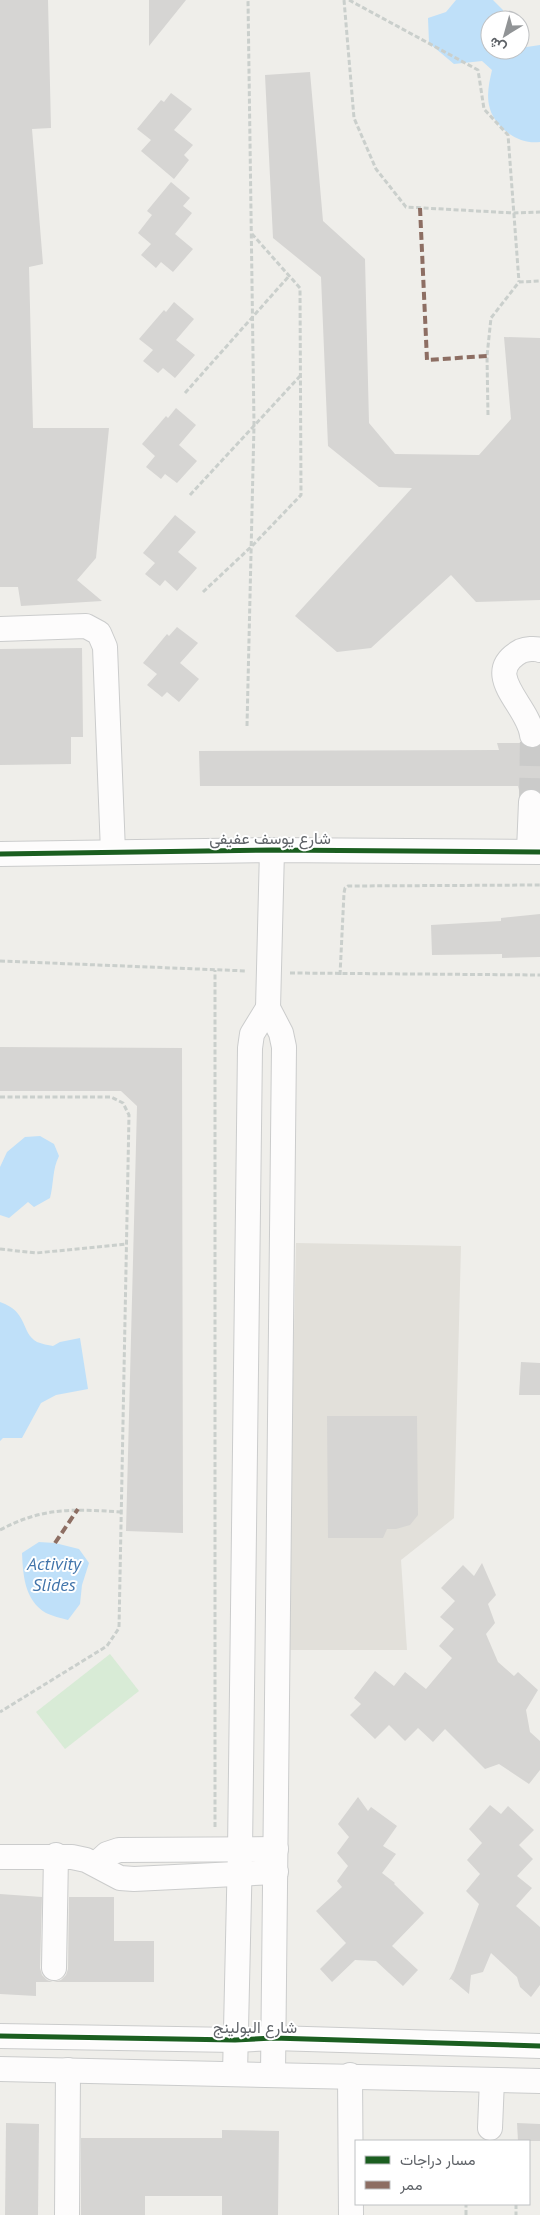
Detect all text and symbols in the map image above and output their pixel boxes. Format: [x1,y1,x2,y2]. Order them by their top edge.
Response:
north arrow [480,10,530,60]
text: ش [485,33,509,58]
street label: شارع يوسف عفيفى [209,828,331,850]
water label: Activity Slides [26,1552,82,1596]
street label: شارع البولينج [213,2017,297,2039]
legend [355,2140,530,2205]
text: مسار دراجات [400,2150,476,2169]
text: ممر [399,2175,422,2194]

